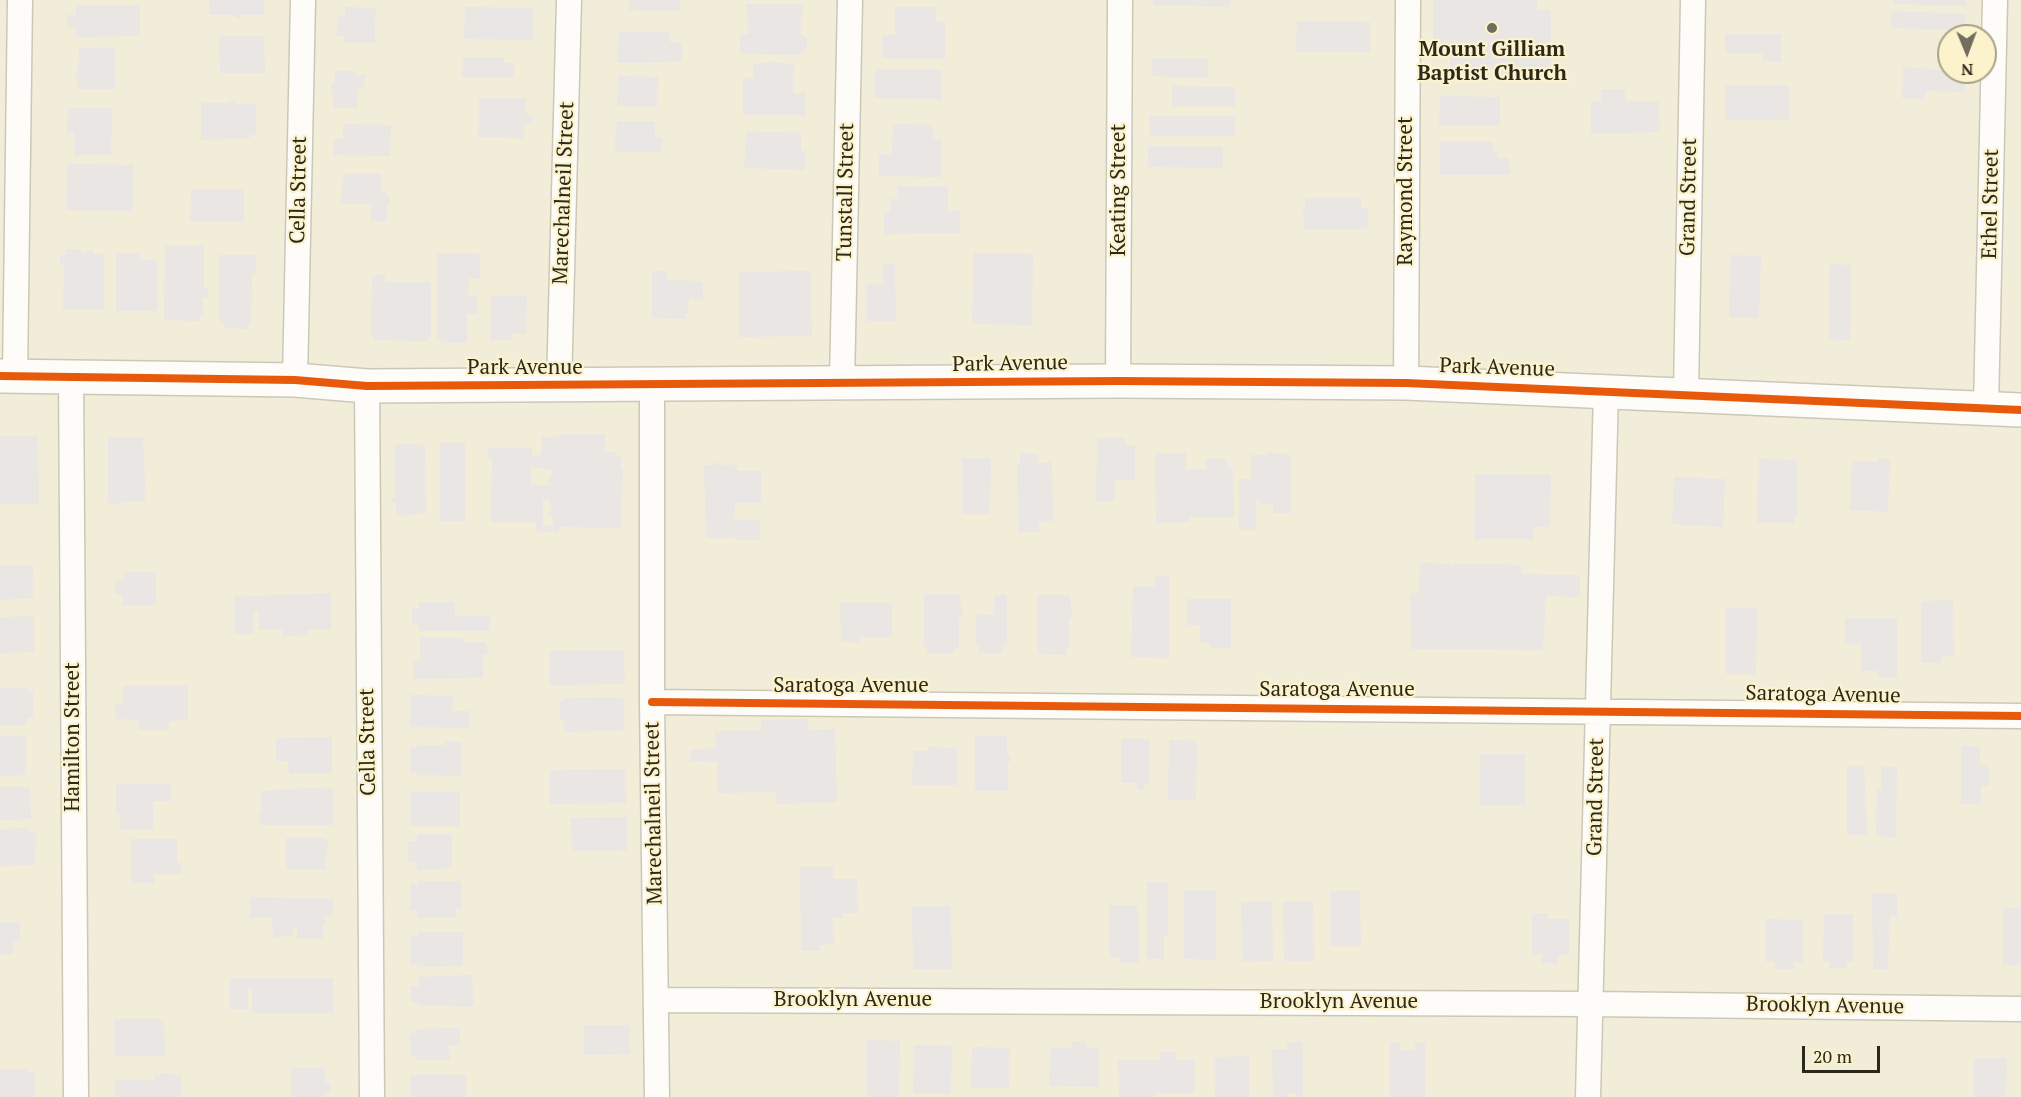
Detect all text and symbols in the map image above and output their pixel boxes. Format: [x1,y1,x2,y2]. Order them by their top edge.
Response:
marker: Mount Gilliam Baptist Church [1485,21,1499,35]
north arrow [1937,24,1997,84]
place label: Mount Gilliam Baptist Church [1417,37,1567,87]
text: N [1961,59,1974,81]
street label: Marechalneil Street [548,101,580,285]
street label: Raymond Street [1393,116,1419,266]
street label: Tunstall Street [832,123,860,261]
street label: Keating Street [1106,124,1132,256]
street label: Cella Street [285,136,313,244]
street label: Grand Street [1675,138,1703,256]
street label: Ethel Street [1977,149,2005,259]
street label: Park Avenue [952,350,1068,378]
street label: Park Avenue [1439,353,1555,383]
street label: Park Avenue [467,355,583,381]
street label: Hamilton Street [60,662,86,812]
street label: Saratoga Avenue [773,673,929,699]
street label: Saratoga Avenue [1259,677,1415,703]
street label: Saratoga Avenue [1745,681,1901,709]
street label: Cella Street [354,688,382,796]
street label: Marechalneil Street [640,721,668,905]
street label: Grand Street [1582,738,1610,856]
street label: Brooklyn Avenue [774,987,932,1013]
street label: Brooklyn Avenue [1260,989,1418,1015]
street label: Brooklyn Avenue [1746,992,1904,1020]
scale bar [1805,1034,1883,1072]
text: 20 m [1813,1044,1852,1068]

